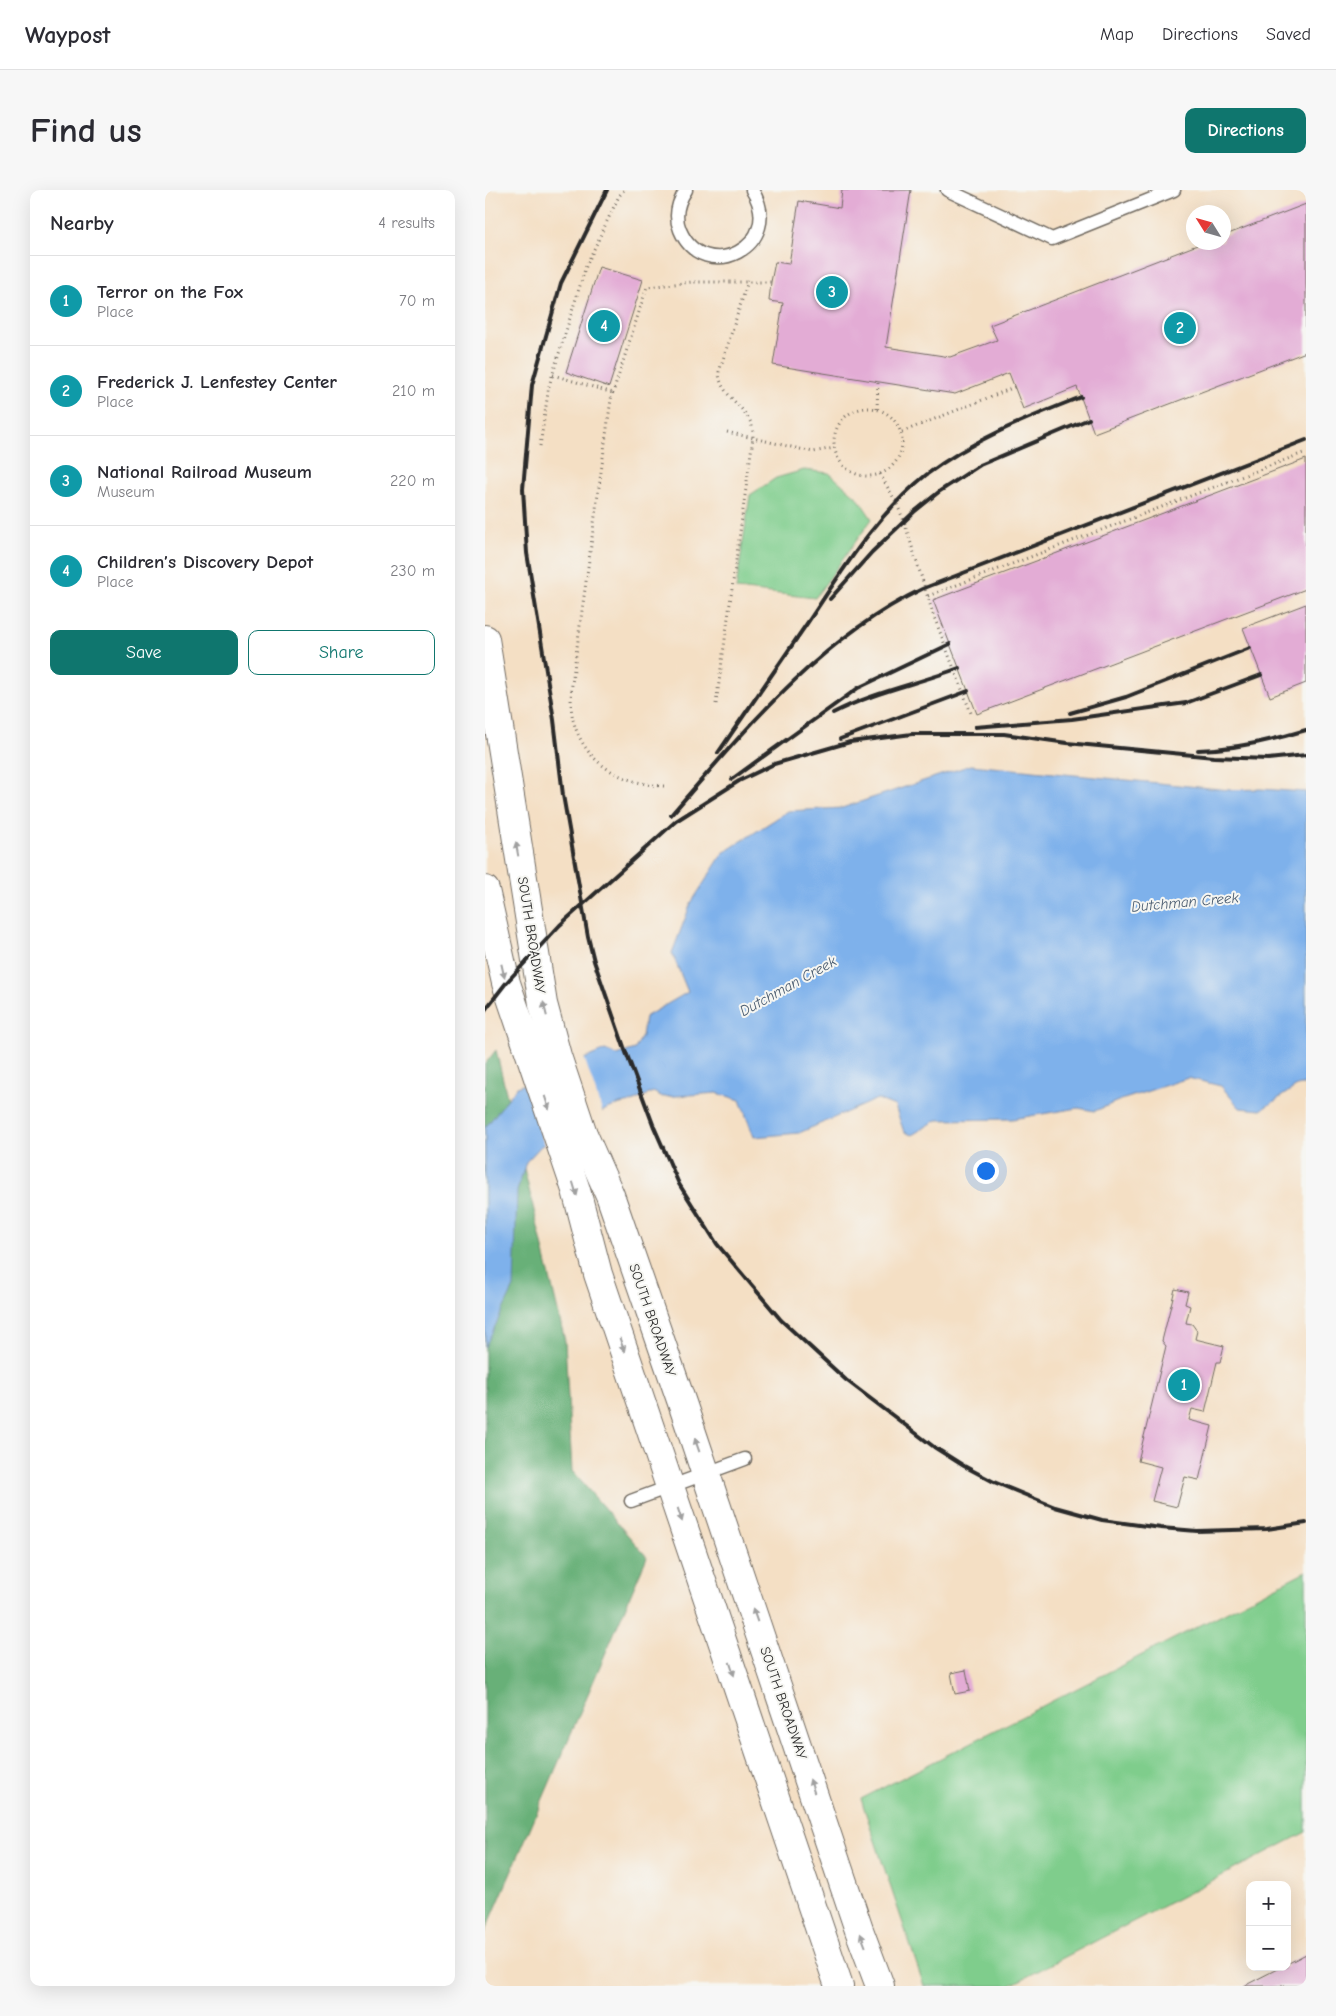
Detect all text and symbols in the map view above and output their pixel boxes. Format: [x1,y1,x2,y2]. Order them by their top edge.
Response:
text: Waypost [25,21,110,49]
text: Map [1100,24,1134,45]
text: Directions [1162,24,1238,45]
text: Saved [1266,24,1311,45]
button: Directions [1185,108,1306,153]
text: Find us [30,110,142,151]
north arrow [1186,205,1231,250]
text: Nearby [50,211,114,235]
text: 4 results [378,214,435,232]
pin: 3 [816,273,848,311]
text: Terror on the Fox [97,281,243,303]
text: 1 [63,292,69,310]
text: 70 m [399,292,435,310]
text: Place [97,303,133,321]
pin: 4 [588,307,620,345]
pin: 2 [1164,309,1196,347]
text: Frederick J. Lenfestey Center [97,371,337,393]
text: 2 [62,382,70,400]
text: 210 m [392,382,435,400]
text: Place [97,393,133,411]
text: National Railroad Museum [97,461,312,483]
text: 3 [62,472,70,490]
text: 220 m [390,472,435,490]
text: Museum [97,483,155,501]
text: Children’s Discovery Depot [97,551,313,573]
text: 4 [62,562,70,580]
text: 230 m [390,562,435,580]
text: Place [97,573,133,591]
button: Save [50,630,238,675]
button: Share [248,630,435,675]
one-way arrow [513,840,521,856]
street label: SOUTH BROADWAY [514,875,549,995]
water label: Dutchman Creek [1131,888,1240,916]
water label: Dutchman Creek [737,952,840,1020]
one-way arrow [499,964,507,979]
one-way arrow [540,1001,548,1016]
one-way arrow [544,1096,551,1111]
your location [973,1158,999,1184]
one-way arrow [572,1182,580,1197]
street label: SOUTH BROADWAY [625,1262,680,1379]
one-way arrow [619,1337,626,1352]
pin: 1 [1168,1366,1200,1404]
one-way arrow [693,1437,701,1452]
one-way arrow [677,1508,685,1523]
one-way arrow [750,1608,758,1623]
street label: SOUTH BROADWAY [756,1645,811,1762]
one-way arrow [728,1662,736,1677]
one-way arrow [808,1778,816,1793]
map controls [1246,1881,1291,1971]
button: + [1246,1881,1291,1926]
button: − [1246,1926,1291,1971]
one-way arrow [859,1933,866,1948]

